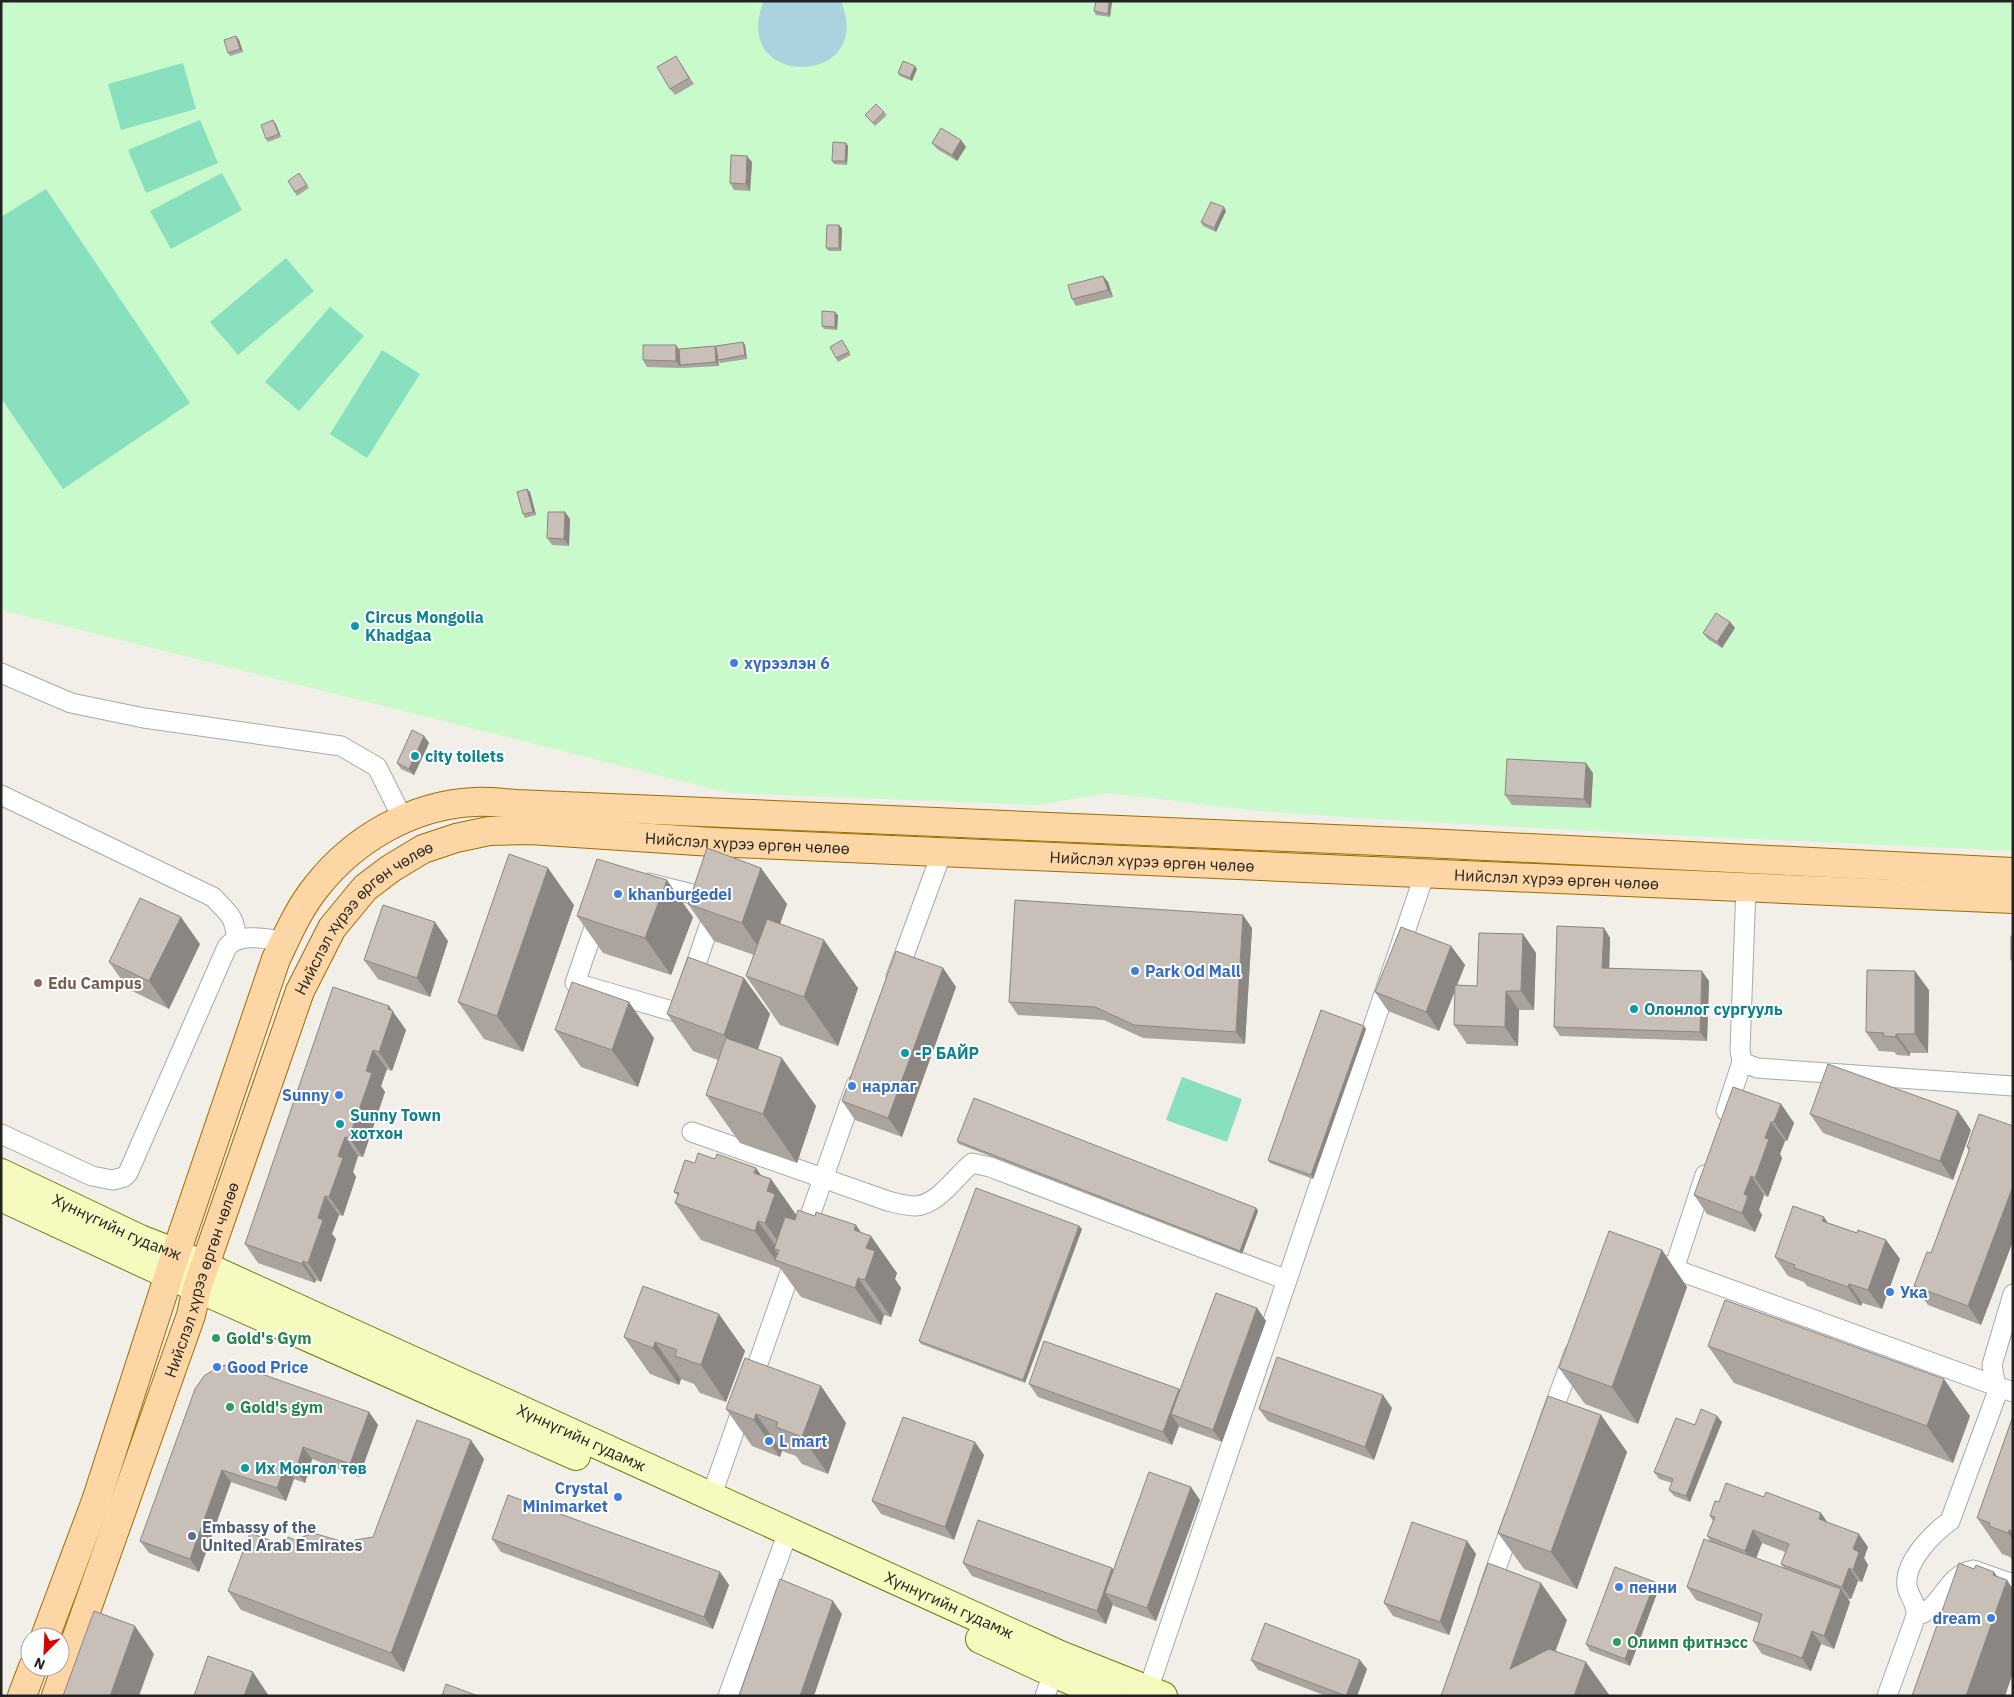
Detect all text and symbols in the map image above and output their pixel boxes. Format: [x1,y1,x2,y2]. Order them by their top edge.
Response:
place label: Circus Mongolia Khadgaa [365,607,484,645]
marker: Circus Mongolia Khadgaa [349,620,361,632]
place label: хүрээлэн 6 [744,653,830,673]
marker: хүрээлэн 6 [728,657,740,669]
place label: city toilets [425,746,504,766]
marker: city toilets [409,750,421,762]
street label: Нийслэл хүрээ өргөн чөлөө [644,828,850,858]
street label: Нийслэл хүрээ өргөн чөлөө [290,836,436,998]
street label: Нийслэл хүрээ өргөн чөлөө [1049,847,1255,876]
street label: Нийслэл хүрээ өргөн чөлөө [1454,865,1659,893]
place label: khanburgedei [628,884,732,904]
marker: khanburgedei [612,888,624,900]
place label: Park Od Mall [1145,961,1241,981]
marker: Park Od Mall [1129,965,1141,977]
place label: Edu Campus [48,973,142,993]
marker: Edu Campus [32,977,44,989]
place label: Олонлог сургууль [1644,999,1783,1019]
marker: Олонлог сургууль [1628,1003,1640,1015]
place label: -Р БАЙР [915,1043,979,1063]
marker: -Р БАЙР [899,1047,911,1059]
place label: нарлаг [862,1076,917,1096]
marker: нарлаг [846,1080,858,1092]
place label: Sunny [282,1085,329,1105]
marker: Sunny [333,1089,345,1101]
place label: Sunny Town хотхон [350,1105,441,1143]
marker: Sunny Town хотхон [334,1118,346,1130]
street label: Нийслэл хүрээ өргөн чөлөө [160,1179,243,1380]
street label: Хүннүгийн гудамж [49,1189,185,1264]
place label: Ука [1900,1282,1928,1302]
marker: Ука [1884,1286,1896,1298]
place label: Gold's Gym [226,1328,312,1348]
marker: Gold's Gym [210,1332,222,1344]
place label: Good Price [227,1357,309,1377]
marker: Good Price [211,1361,223,1373]
place label: Gold's gym [240,1397,323,1417]
street label: Хүннүгийн гудамж [514,1399,649,1475]
marker: Gold's gym [224,1401,236,1413]
place label: L mart [779,1431,827,1451]
marker: L mart [763,1435,775,1447]
place label: Их Монгол төв [255,1458,367,1478]
marker: Их Монгол төв [239,1462,251,1474]
place label: Crystal Minimarket [522,1478,608,1516]
marker: Crystal Minimarket [612,1491,624,1503]
place label: Embassy of the United Arab Emirates [202,1517,363,1555]
marker: Embassy of the United Arab Emirates [186,1530,198,1542]
street label: Хүннүгийн гудамж [882,1567,1017,1643]
place label: пенни [1629,1577,1677,1597]
marker: пенни [1613,1581,1625,1593]
place label: dream [1932,1608,1981,1628]
marker: dream [1985,1612,1997,1624]
north arrow [20,1627,70,1677]
place label: Олимп фитнэсс [1627,1632,1748,1652]
marker: Олимп фитнэсс [1611,1636,1623,1648]
text: N [31,1654,48,1674]

